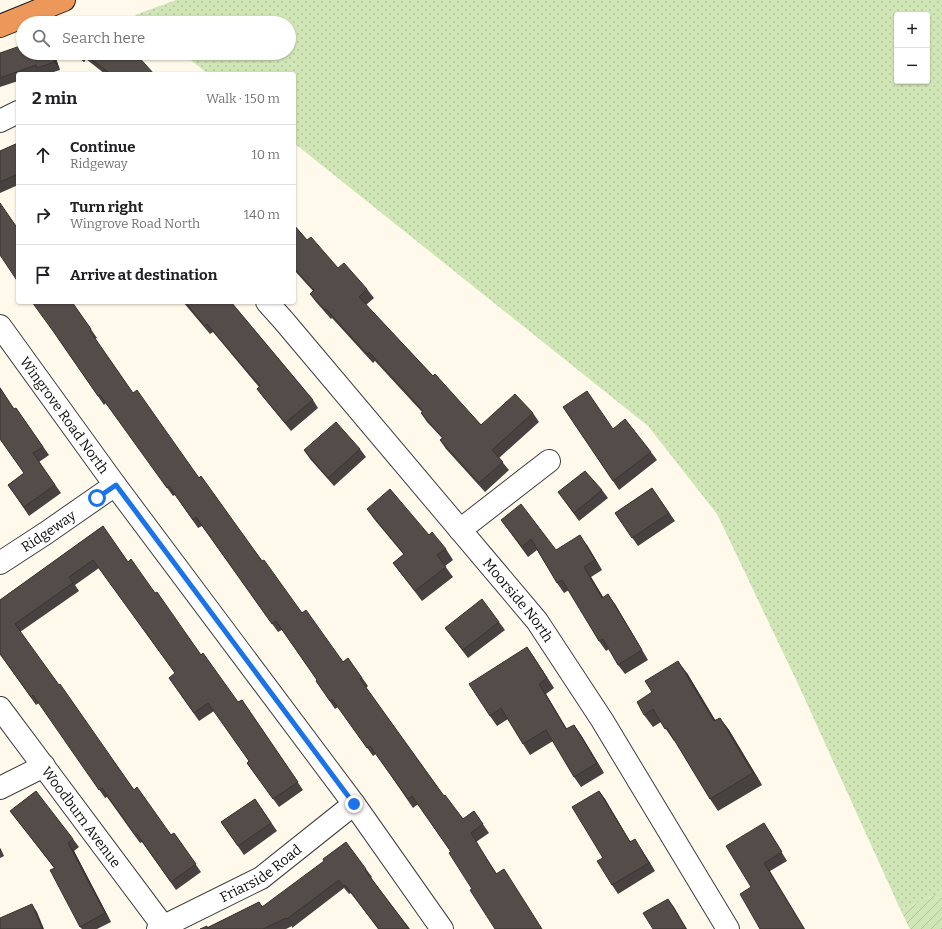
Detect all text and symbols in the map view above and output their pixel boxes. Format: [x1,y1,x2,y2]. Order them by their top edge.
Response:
map controls [894,12,930,84]
button: + [894,12,930,48]
search box [16,16,296,60]
icon: search [30,27,52,49]
text: Search here [62,29,145,47]
button: − [894,48,930,84]
text: 2 min [32,88,77,109]
text: Walk · 150 m [206,91,280,106]
text: Continue [70,138,136,156]
icon: ahead [32,144,54,166]
text: 10 m [251,147,280,162]
text: Ridgeway [70,156,128,171]
text: Turn right [70,198,143,216]
icon: right [32,204,54,226]
text: 140 m [244,207,280,222]
text: Wingrove Road North [70,216,200,231]
icon: arrive [32,264,54,286]
text: Arrive at destination [70,266,217,284]
street label: Wingrove Road North [16,353,113,477]
route start [88,489,106,507]
street label: Ridgeway [18,506,79,555]
street label: Moorside North [479,555,557,646]
street label: Woodburn Avenue [38,763,125,871]
route end [345,795,363,813]
street label: Friarside Road [217,841,305,906]

